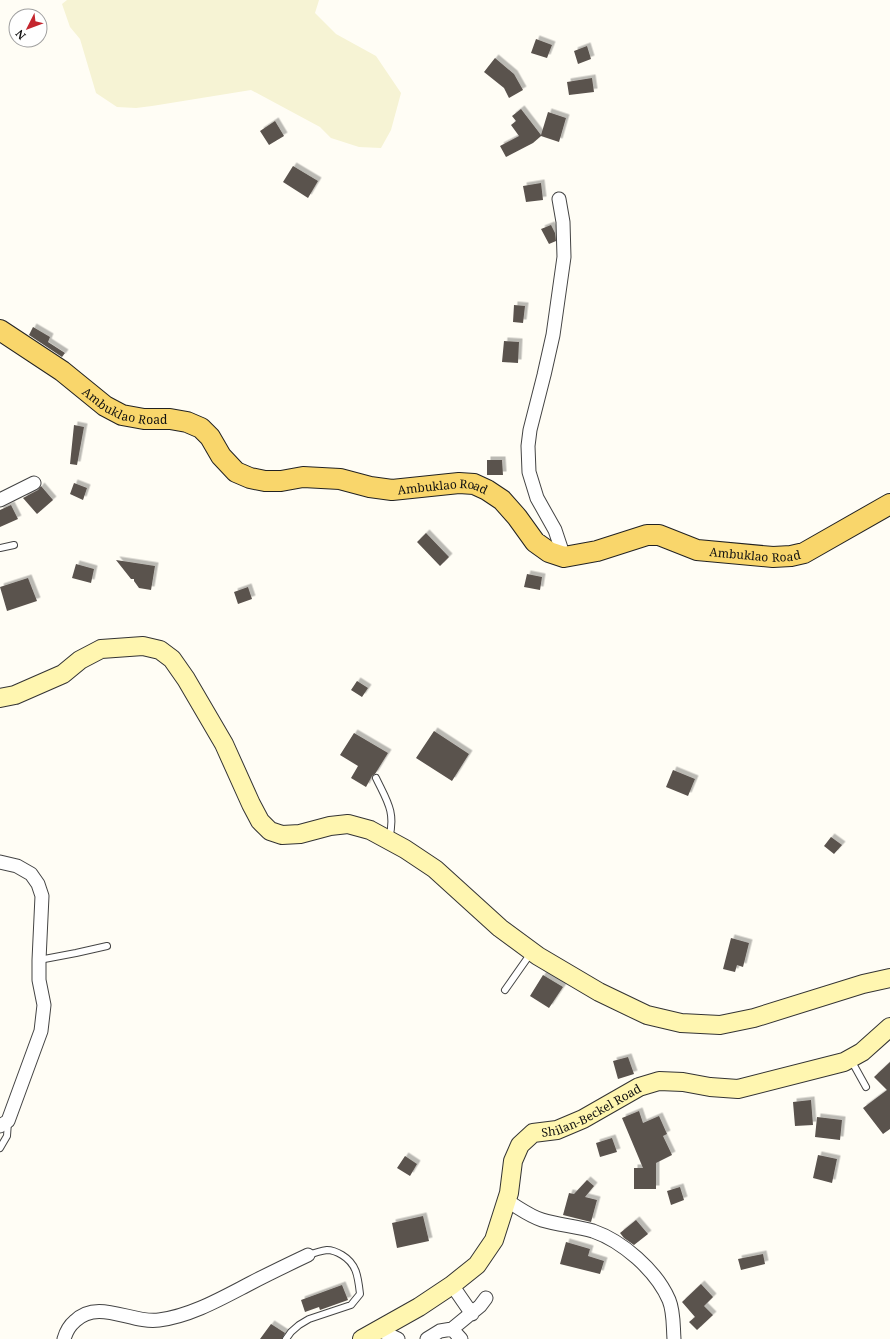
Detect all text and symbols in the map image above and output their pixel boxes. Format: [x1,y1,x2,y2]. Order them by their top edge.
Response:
north arrow [8,8,48,48]
text: N [12,27,29,43]
street label: Ambuklao Road [79,383,168,428]
street label: Ambuklao Road [397,474,491,498]
street label: Ambuklao Road [709,543,803,566]
street label: Shilan-Beckel Road [540,1079,644,1140]

